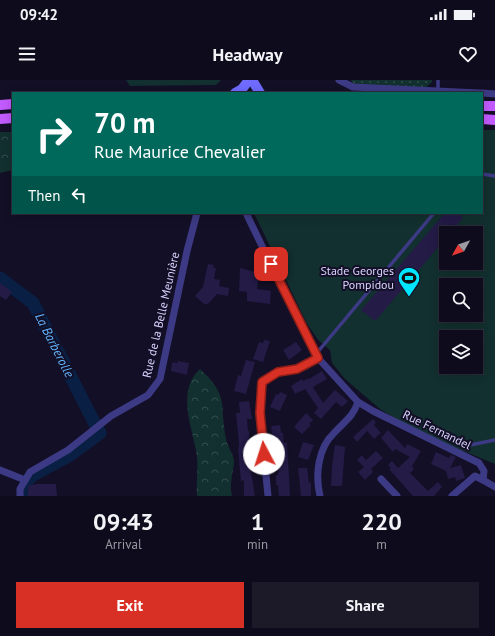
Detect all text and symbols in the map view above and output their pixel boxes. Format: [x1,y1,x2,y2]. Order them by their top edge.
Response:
text: 09:42 [20,5,58,24]
icon: menu [16,43,38,65]
text: Headway [212,43,283,66]
icon: heart [457,43,479,65]
text: 70 m [94,104,155,141]
icon: right [28,108,80,160]
text: Rue Maurice Chevalier [94,140,265,163]
icon: left [68,184,90,206]
text: Then [28,186,60,205]
north arrow [439,226,483,270]
map controls [439,226,483,374]
pin [254,247,288,281]
street label: Rue de la Belle Meunière [139,250,182,379]
icon: arrive [260,253,282,275]
place label: Stade Georges Pompidou [320,263,394,292]
sports icon: Stade Georges Pompidou [396,265,422,298]
button: search [439,278,483,322]
water label: La Barberolle [31,310,78,380]
button: layers [439,330,483,374]
street label: Rue Fernandel [401,407,474,453]
position arrow [243,433,285,475]
text: 09:43 [93,506,154,537]
text: 1 [251,506,264,537]
text: 220 [361,506,402,537]
text: Arrival [105,536,142,553]
text: min [247,536,268,553]
text: m [376,536,387,553]
button: Exit [16,582,244,628]
button: Share [252,582,479,628]

